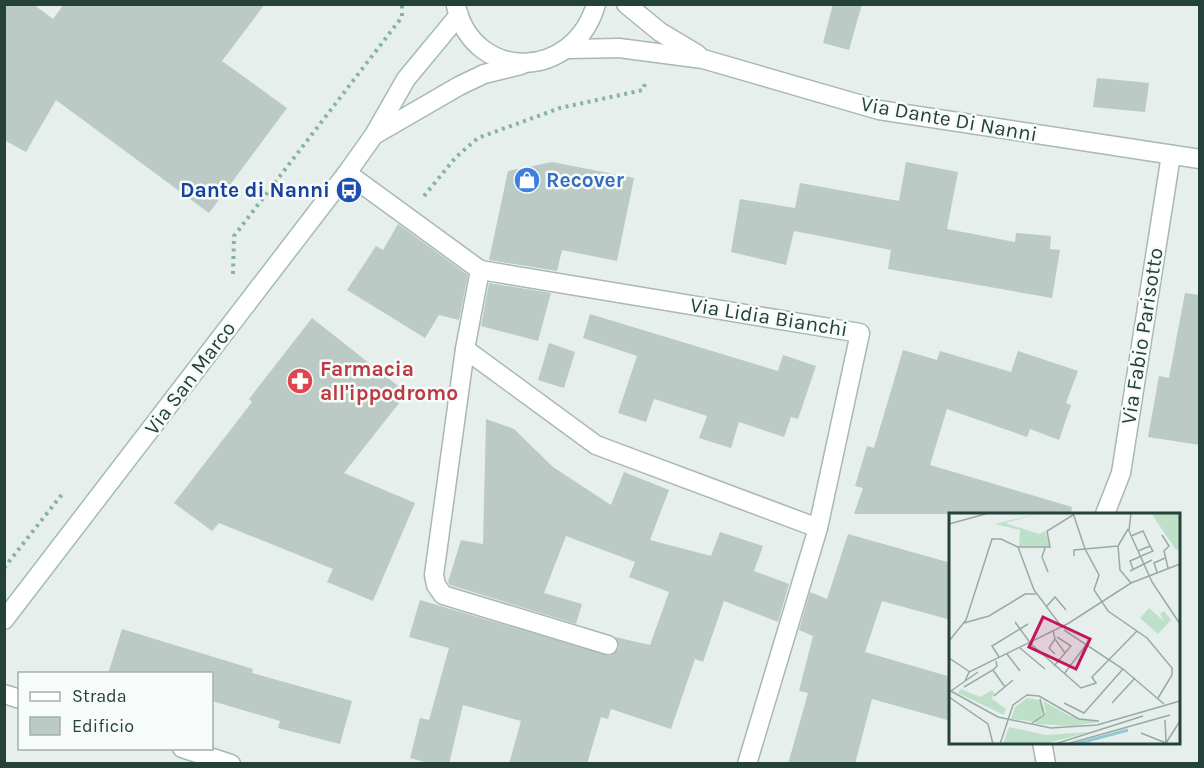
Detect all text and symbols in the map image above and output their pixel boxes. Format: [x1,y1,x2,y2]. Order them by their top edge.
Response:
street label: Via Dante Di Nanni [859,92,1039,146]
shop icon: Recover [512,165,542,195]
place label: Recover [546,168,625,192]
bus stop icon: Dante di Nanni [334,175,364,205]
place label: Dante di Nanni [180,178,330,202]
street label: Via Fabio Parisotto [1116,246,1168,426]
street label: Via Lidia Bianchi [688,293,850,341]
street label: Via San Marco [140,317,240,439]
place label: Farmacia all'ippodromo [320,357,458,405]
pharmacy icon: Farmacia all'ippodromo [285,366,315,396]
inset map [949,513,1180,744]
legend [18,672,213,750]
text: Strada [72,685,127,707]
text: Edificio [72,715,134,737]

